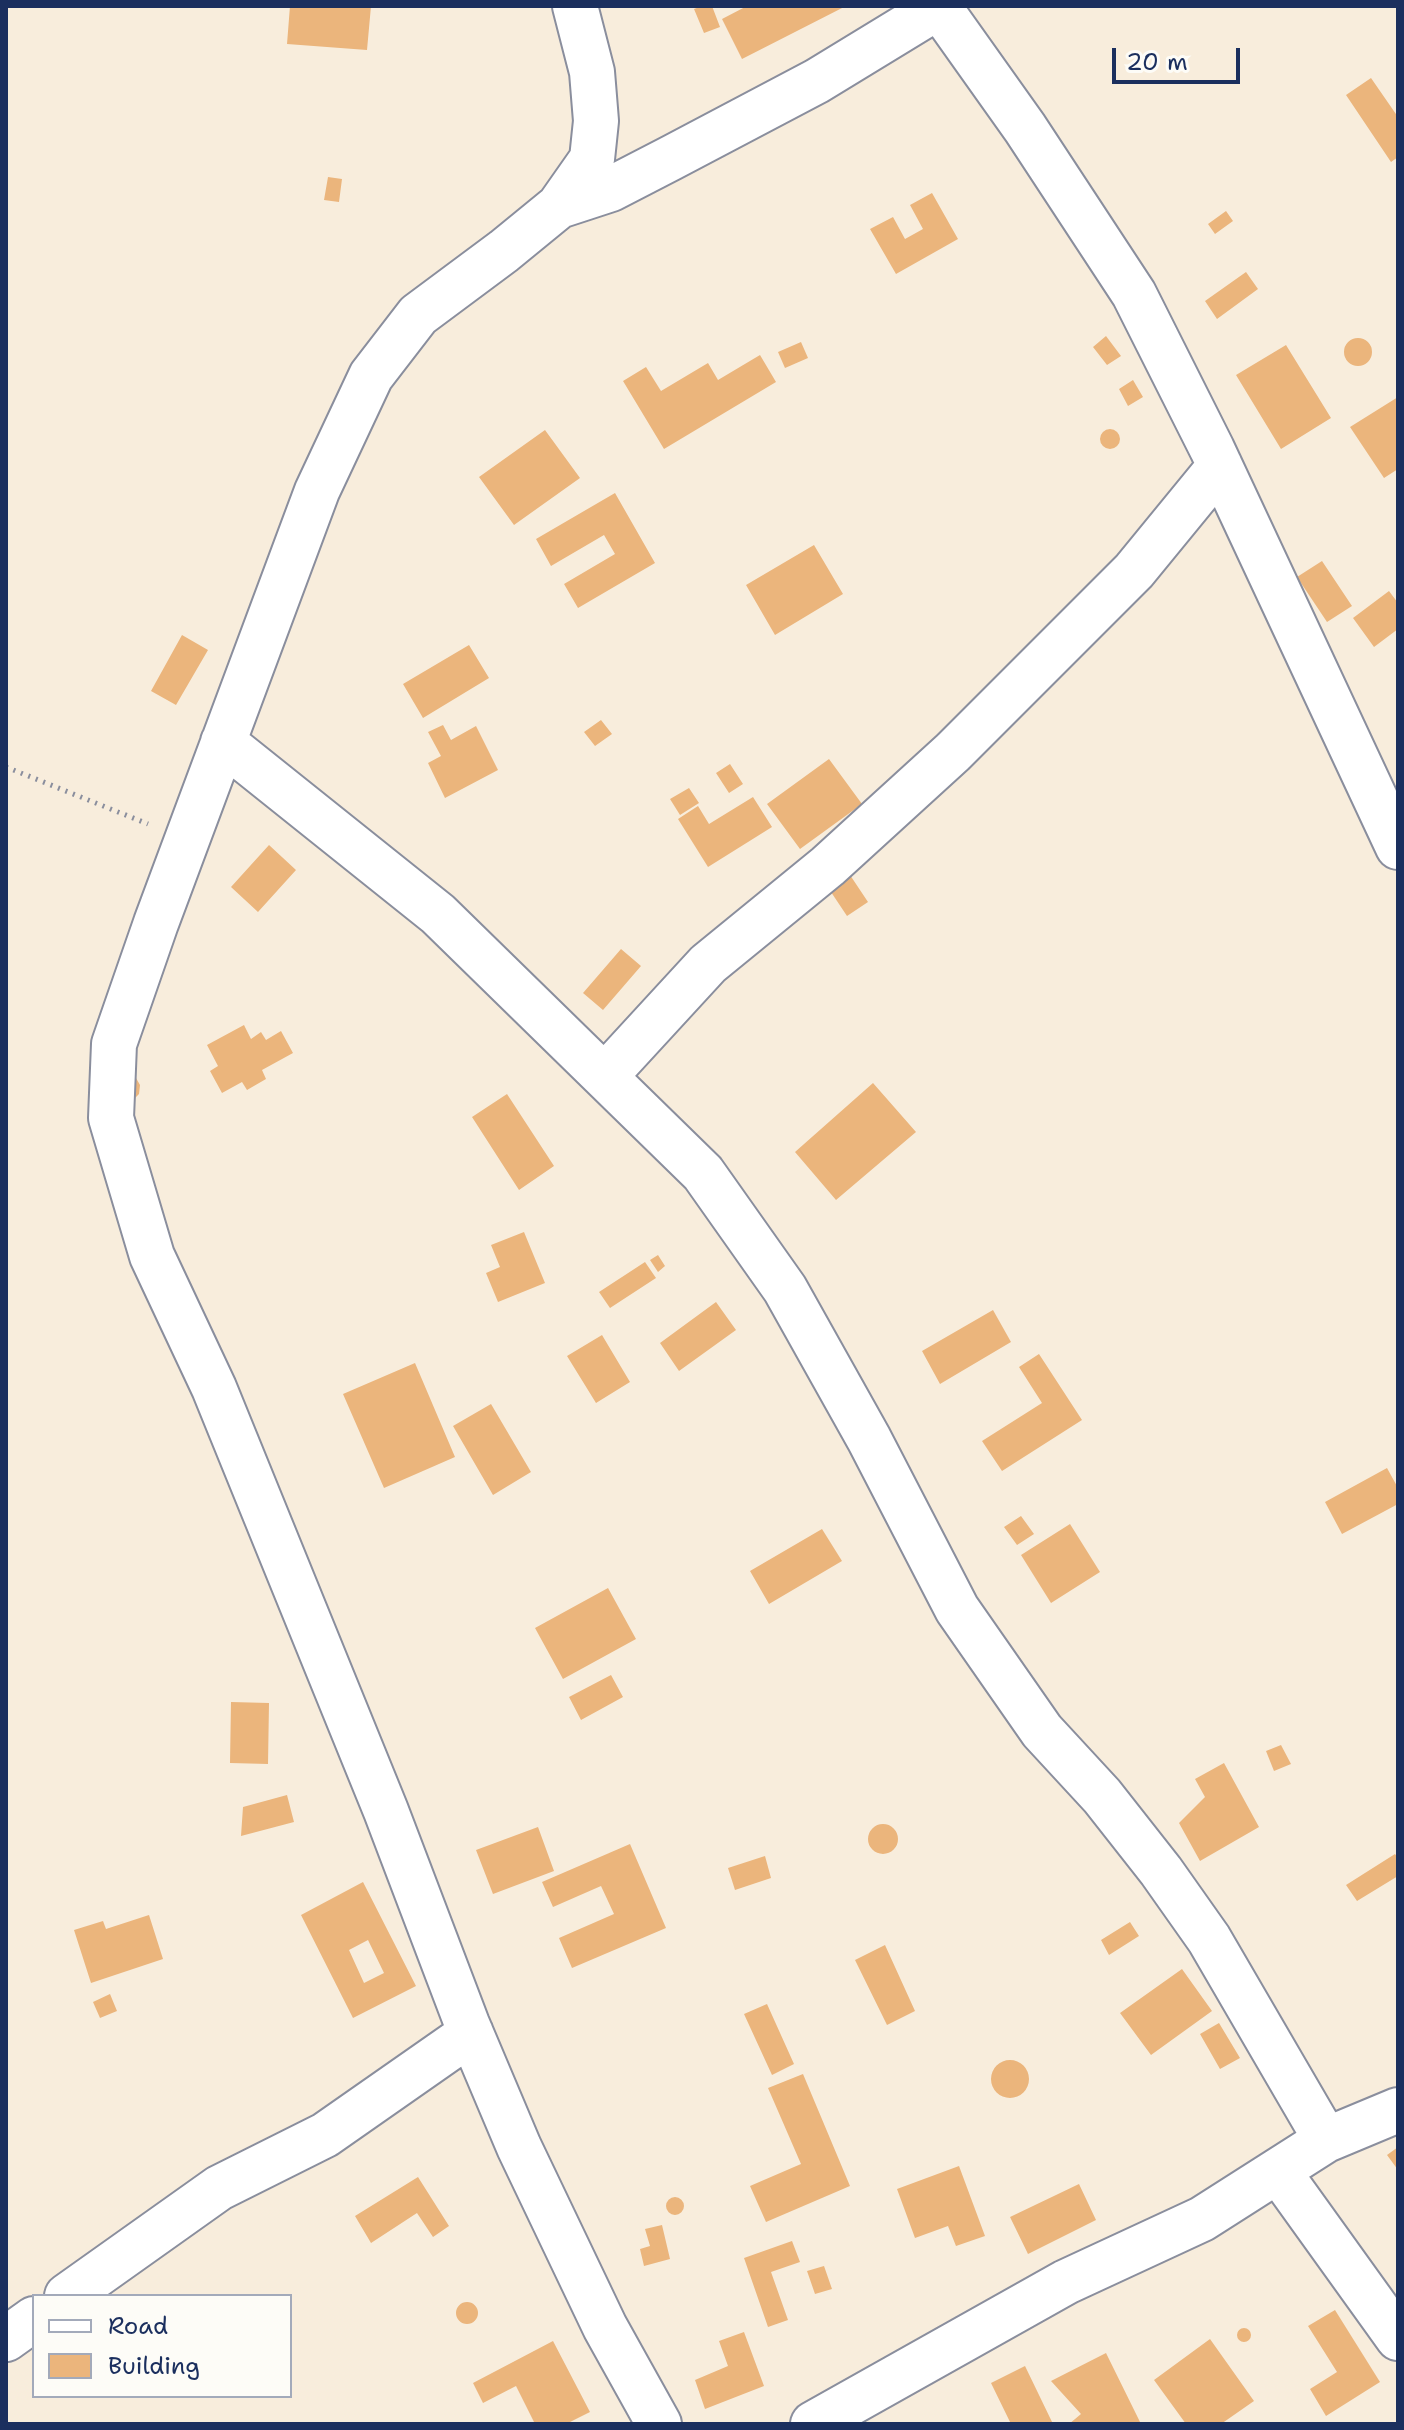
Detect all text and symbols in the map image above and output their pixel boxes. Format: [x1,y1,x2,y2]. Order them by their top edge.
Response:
scale bar [1116,32,1244,82]
text: 20 m [1126,46,1188,78]
legend [32,2294,292,2398]
text: Road [108,2310,168,2342]
text: Building [108,2350,200,2382]

